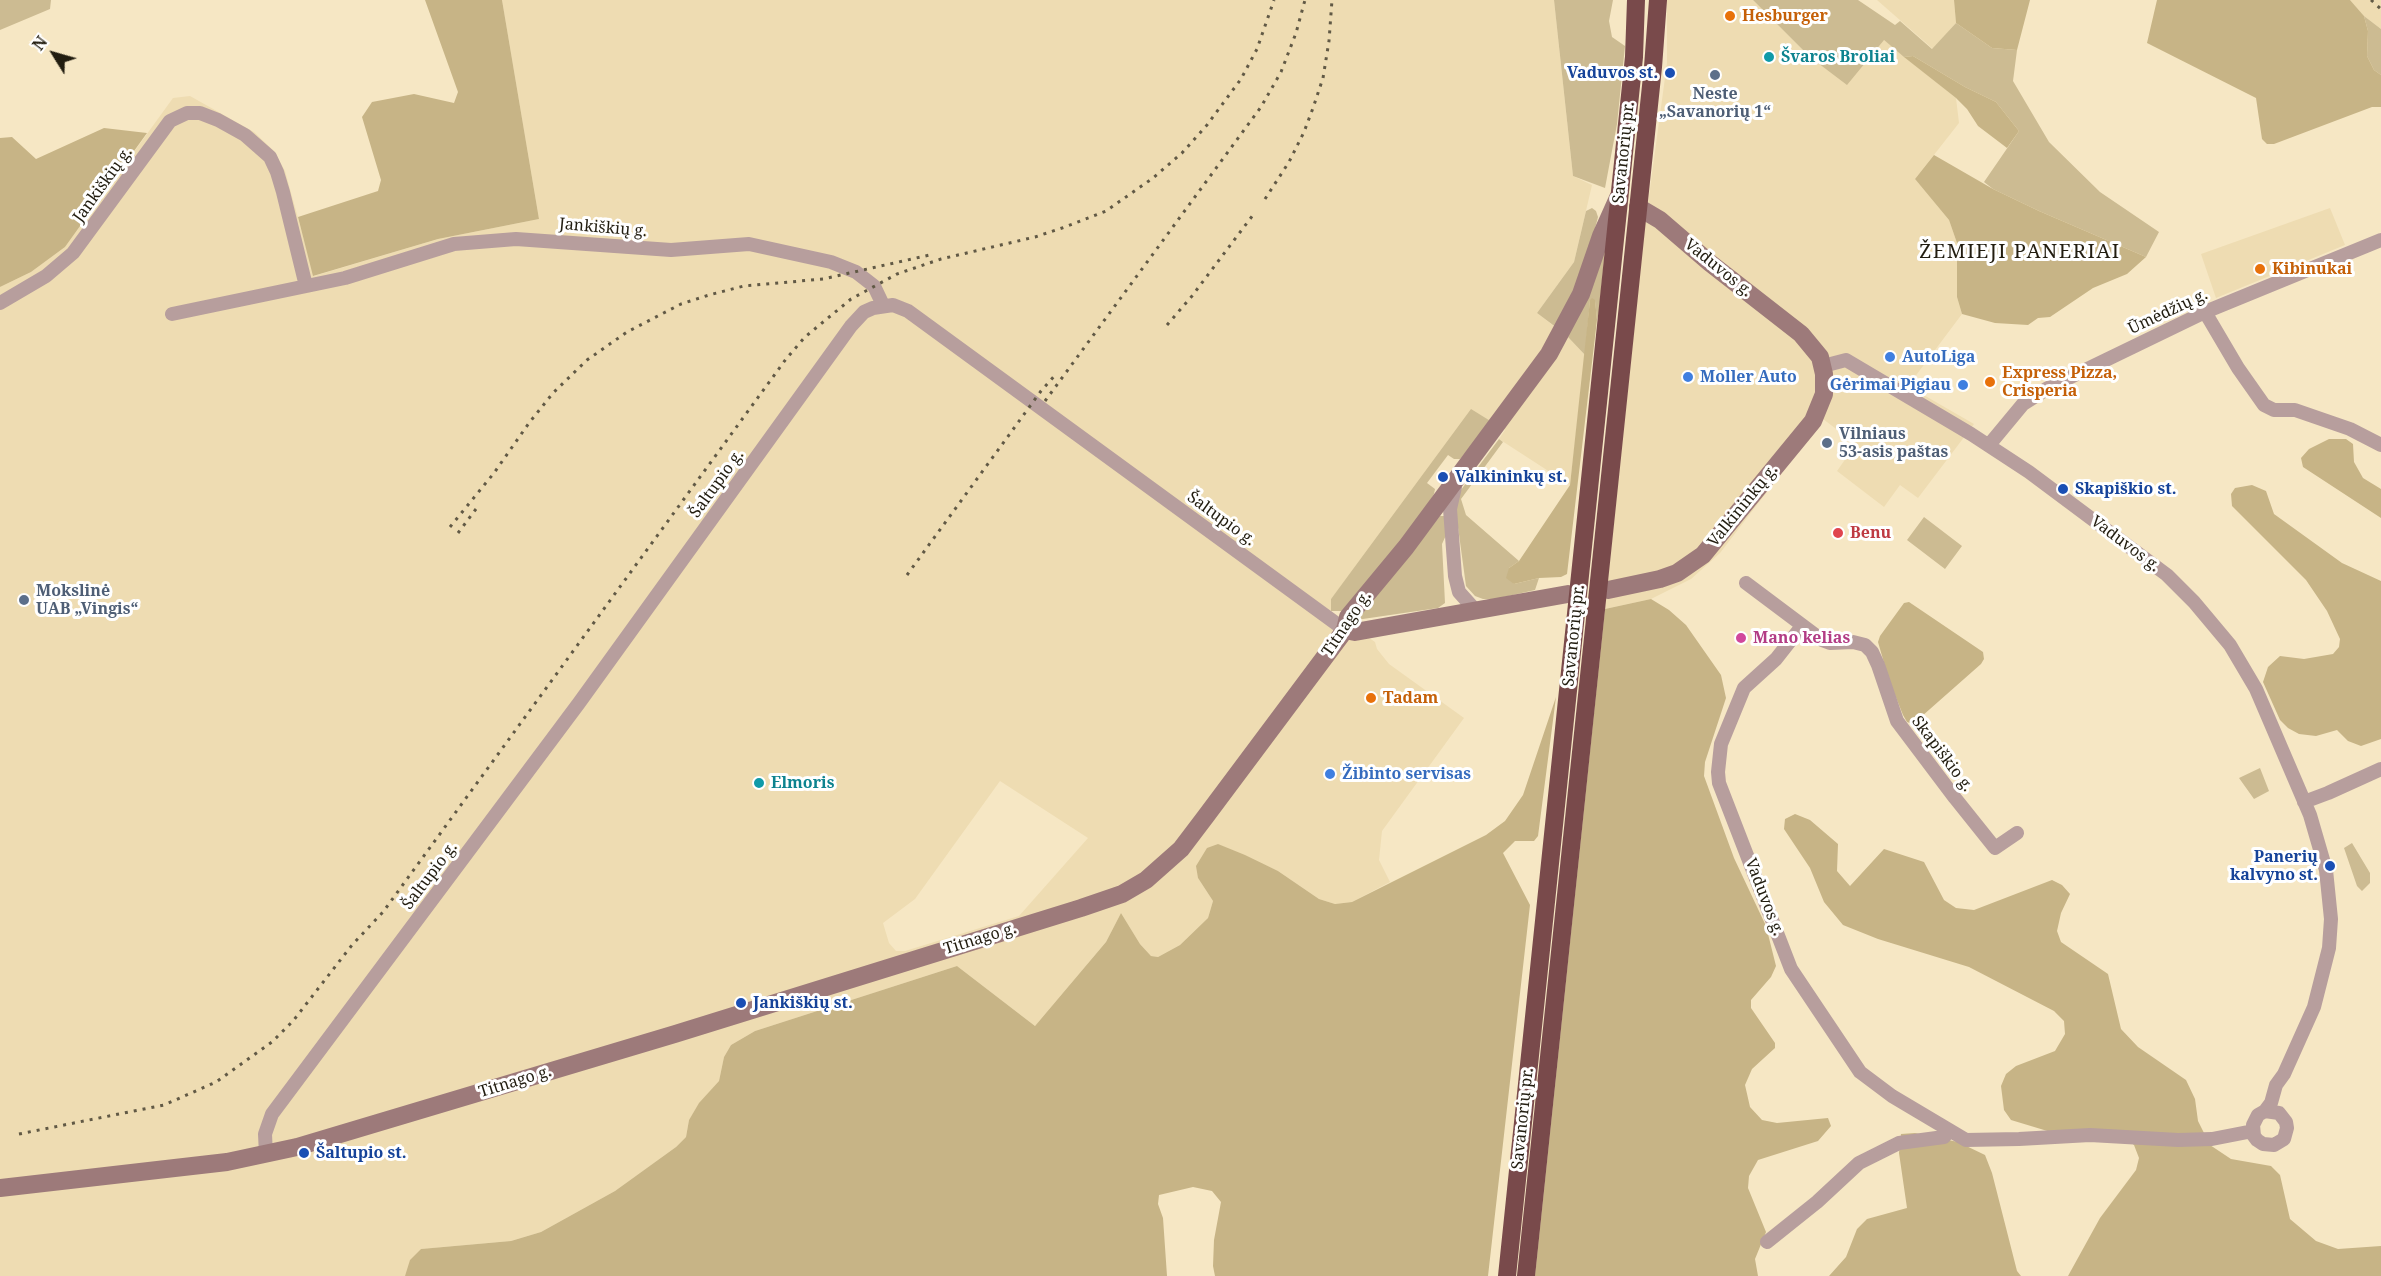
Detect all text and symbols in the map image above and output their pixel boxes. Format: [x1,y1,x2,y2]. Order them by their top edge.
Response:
place label: Hesburger [1742,6,1828,26]
marker: Hesburger [1723,9,1737,23]
north arrow [24,24,84,84]
text: N [27,32,52,55]
place label: Švaros Broliai [1781,47,1895,67]
marker: Švaros Broliai [1762,50,1776,64]
place label: Vaduvos st. [1567,63,1658,83]
marker: Vaduvos st. [1663,66,1677,80]
marker: Neste „Savanorių 1“ [1708,68,1722,82]
place label: Neste „Savanorių 1“ [1659,84,1771,122]
street label: Savanorių pr. [1609,101,1639,205]
street label: Jankiškių g. [69,144,137,226]
street label: Jankiškių g. [558,215,648,241]
street label: Vaduvos g. [1680,235,1756,301]
district label: ŽEMIEJI PANERIAI [1919,240,2121,264]
place label: Kibinukai [2272,259,2352,279]
marker: Kibinukai [2253,262,2267,276]
street label: Ūmėdžių g. [2125,285,2211,339]
place label: AutoLiga [1902,347,1975,367]
marker: AutoLiga [1883,350,1897,364]
place label: Express Pizza, Crisperia [2002,363,2117,401]
place label: Moller Auto [1700,367,1797,387]
marker: Moller Auto [1681,370,1695,384]
place label: Gėrimai Pigiau [1830,375,1951,395]
marker: Express Pizza, Crisperia [1983,375,1997,389]
marker: Gėrimai Pigiau [1956,378,1970,392]
place label: Vilniaus 53-asis paštas [1839,424,1948,462]
marker: Vilniaus 53-asis paštas [1820,436,1834,450]
street label: Šaltupio g. [686,446,748,522]
street label: Valkininkų g. [1704,461,1782,551]
place label: Valkininkų st. [1455,467,1567,487]
marker: Valkininkų st. [1436,470,1450,484]
place label: Skapiškio st. [2075,479,2176,499]
marker: Skapiškio st. [2056,482,2070,496]
street label: Šaltupio g. [1183,488,1259,550]
street label: Vaduvos g. [2087,512,2163,576]
place label: Benu [1850,523,1891,543]
marker: Benu [1831,526,1845,540]
place label: Mokslinė UAB „Vingis“ [36,581,138,619]
street label: Savanorių pr. [1559,584,1589,688]
street label: Titnago g. [1318,588,1376,660]
marker: Mokslinė UAB „Vingis“ [17,593,31,607]
place label: Mano kelias [1753,628,1850,648]
marker: Mano kelias [1734,631,1748,645]
place label: Tadam [1383,688,1438,708]
marker: Tadam [1364,691,1378,705]
street label: Skapiškio g. [1907,712,1977,796]
place label: Žibinto servisas [1342,764,1471,784]
marker: Žibinto servisas [1323,767,1337,781]
place label: Elmoris [771,773,834,793]
marker: Elmoris [752,776,766,790]
street label: Šaltupio g. [398,839,462,913]
place label: Panerių kalvyno st. [2230,847,2318,885]
street label: Vaduvos g. [1740,856,1788,938]
marker: Panerių kalvyno st. [2323,859,2337,873]
street label: Titnago g. [942,919,1018,959]
place label: Jankiškių st. [753,993,853,1013]
marker: Jankiškių st. [734,996,748,1010]
street label: Titnago g. [477,1062,553,1102]
street label: Savanorių pr. [1508,1067,1538,1171]
place label: Šaltupio st. [316,1143,406,1163]
marker: Šaltupio st. [297,1146,311,1160]

